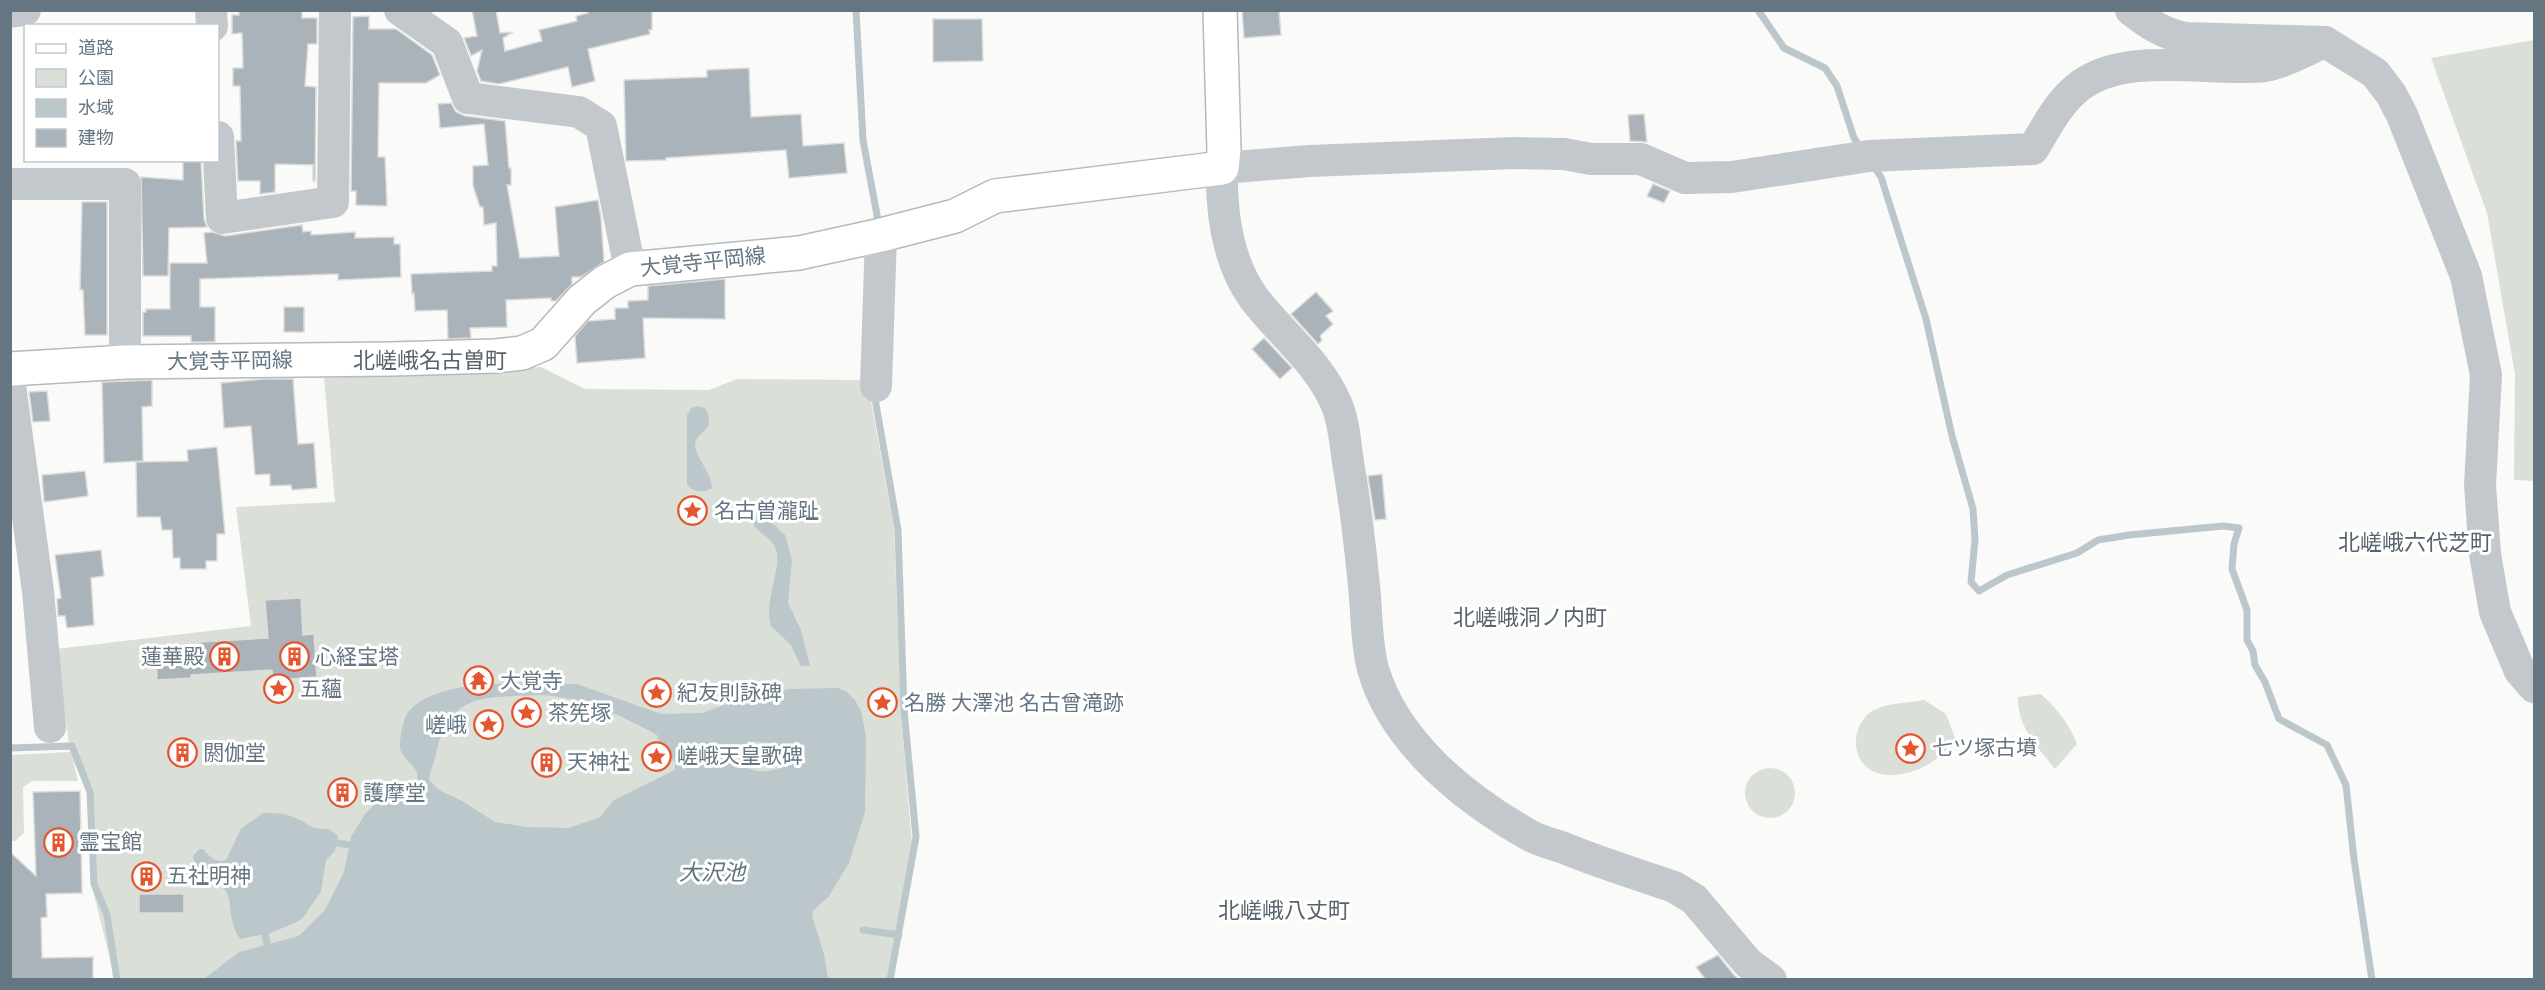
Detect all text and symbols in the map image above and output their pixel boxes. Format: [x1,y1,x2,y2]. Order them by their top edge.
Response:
legend [24,24,219,162]
text: 道路 [78,37,114,59]
text: 公園 [78,67,114,89]
text: 水域 [78,97,114,119]
text: 建物 [78,127,114,149]
street label: 大覚寺平岡線 [639,242,767,282]
street label: 大覚寺平岡線 [167,347,293,375]
district label: 北嵯峨名古曽町 [353,347,507,374]
place icon: 名古曽瀧趾 [677,495,709,527]
place label: 名古曽瀧趾 [714,498,819,524]
district label: 北嵯峨六代芝町 [2338,529,2492,556]
district label: 北嵯峨洞ノ内町 [1453,604,1607,631]
building icon: 蓮華殿 [209,641,241,673]
building icon: 心経宝塔 [278,641,310,673]
place label: 蓮華殿 [141,644,204,670]
place label: 心経宝塔 [315,644,399,670]
temple icon: 大覚寺 [463,665,495,697]
place label: 大覚寺 [500,668,563,694]
place icon: 五蘊 [263,673,295,705]
place label: 五蘊 [300,676,342,702]
place icon: 紀友則詠碑 [640,677,672,709]
place label: 紀友則詠碑 [677,680,782,706]
place icon: 名勝 大澤池 名古曾滝跡 [867,687,899,719]
place label: 名勝 大澤池 名古曾滝跡 [904,690,1124,716]
place icon: 茶筅塚 [511,697,543,729]
place label: 茶筅塚 [548,700,611,726]
place icon: 嵯峨 [472,709,504,741]
place label: 嵯峨 [425,712,467,738]
place icon: 七ツ塚古墳 [1895,732,1927,764]
place label: 七ツ塚古墳 [1932,735,2037,761]
building icon: 閼伽堂 [166,737,198,769]
place label: 閼伽堂 [203,740,266,766]
place icon: 嵯峨天皇歌碑 [640,740,672,772]
place label: 嵯峨天皇歌碑 [677,743,803,769]
building icon: 天神社 [530,746,562,778]
place label: 天神社 [567,749,630,775]
building icon: 護摩堂 [326,777,358,809]
place label: 護摩堂 [363,780,426,806]
building icon: 霊宝館 [42,826,74,858]
place label: 霊宝館 [79,829,142,855]
water label: 大沢池 [679,859,747,886]
building icon: 五社明神 [130,860,162,892]
place label: 五社明神 [167,863,251,889]
district label: 北嵯峨八丈町 [1218,897,1350,924]

